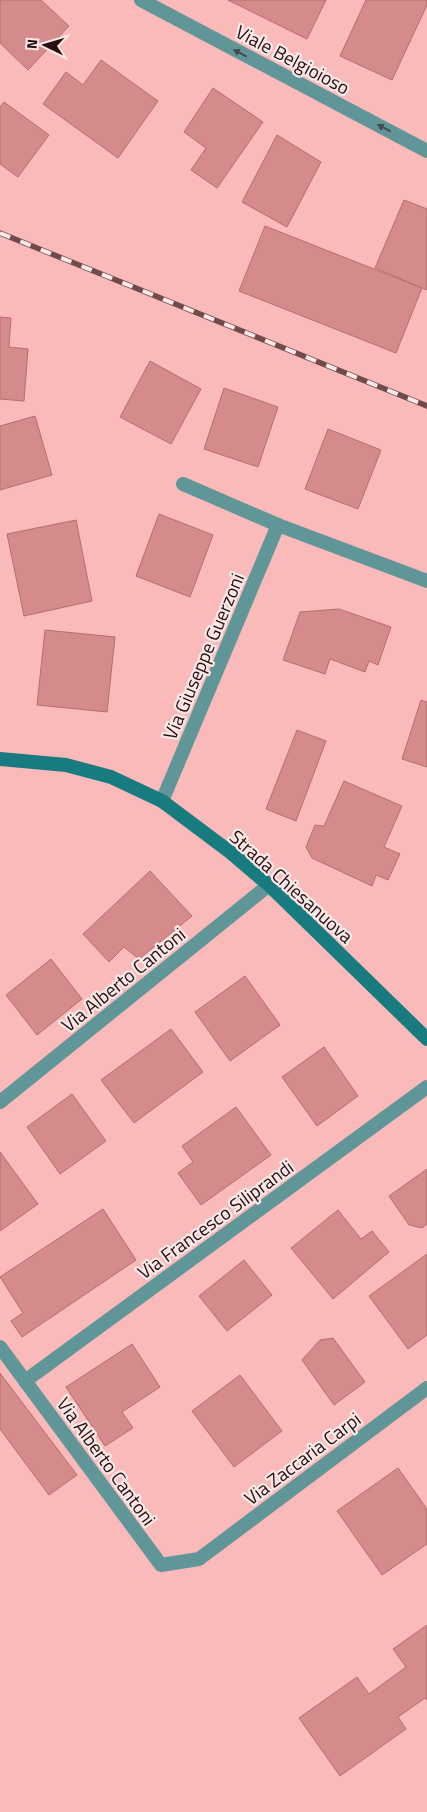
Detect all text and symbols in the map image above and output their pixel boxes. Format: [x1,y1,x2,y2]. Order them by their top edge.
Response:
street label: Viale Belgioioso [231,17,355,101]
north arrow [20,20,70,70]
text: N [21,38,42,50]
one-way arrow [232,49,247,57]
one-way arrow [376,124,391,132]
street label: Via Giuseppe Guerzoni [155,568,251,744]
street label: Strada Chiesanuova [224,822,361,950]
street label: Via Alberto Cantoni [55,920,191,1038]
street label: Via Francesco Siliprandi [131,1152,299,1286]
street label: Via Alberto Cantoni [50,1391,164,1531]
street label: Via Zaccaria Carpi [238,1404,366,1512]

